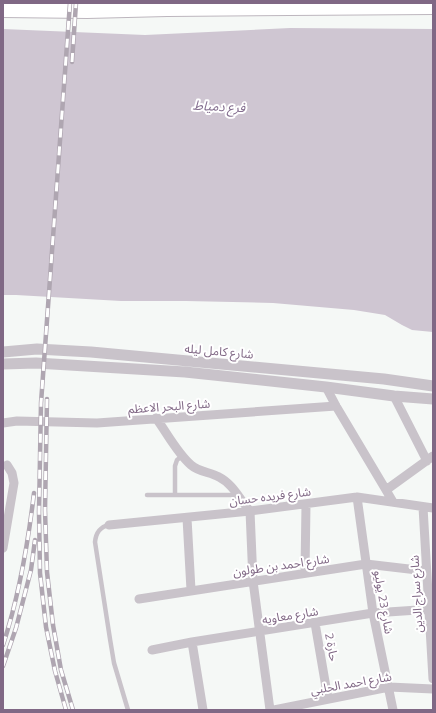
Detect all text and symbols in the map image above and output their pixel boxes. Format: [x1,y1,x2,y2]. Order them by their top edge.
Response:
water label: فرع دمياط [192,95,247,118]
street label: شارع كامل ليله [184,339,254,363]
street label: شارع البحر الاعظم [127,394,211,418]
street label: شارع فريده حسان [228,482,312,510]
street label: شارع احمد بن طولون [231,549,331,581]
street label: شارع سراج الدين [404,555,428,633]
street label: شارع 23 يوليو [369,569,399,635]
street label: شارع معاويه [260,601,320,629]
street label: حارة 2 [320,631,344,663]
street label: شارع احمد الحلبي [309,667,393,700]

